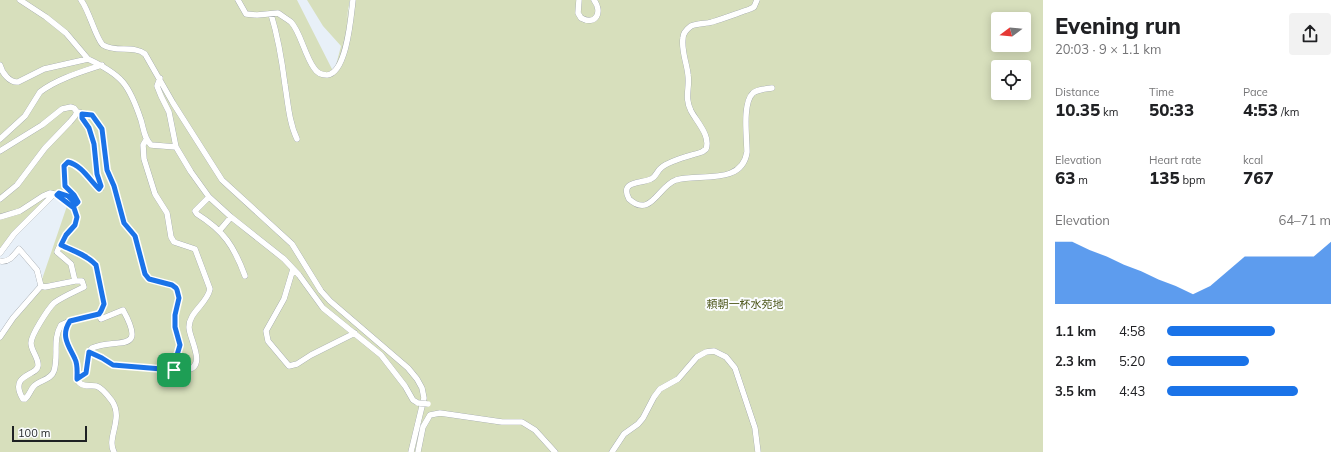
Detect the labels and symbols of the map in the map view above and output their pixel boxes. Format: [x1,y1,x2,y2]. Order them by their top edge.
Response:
north arrow [991,12,1031,52]
park label: 頼朝一杯水苑地 [707,297,784,311]
pin [157,353,191,387]
scale bar [12,424,87,443]

